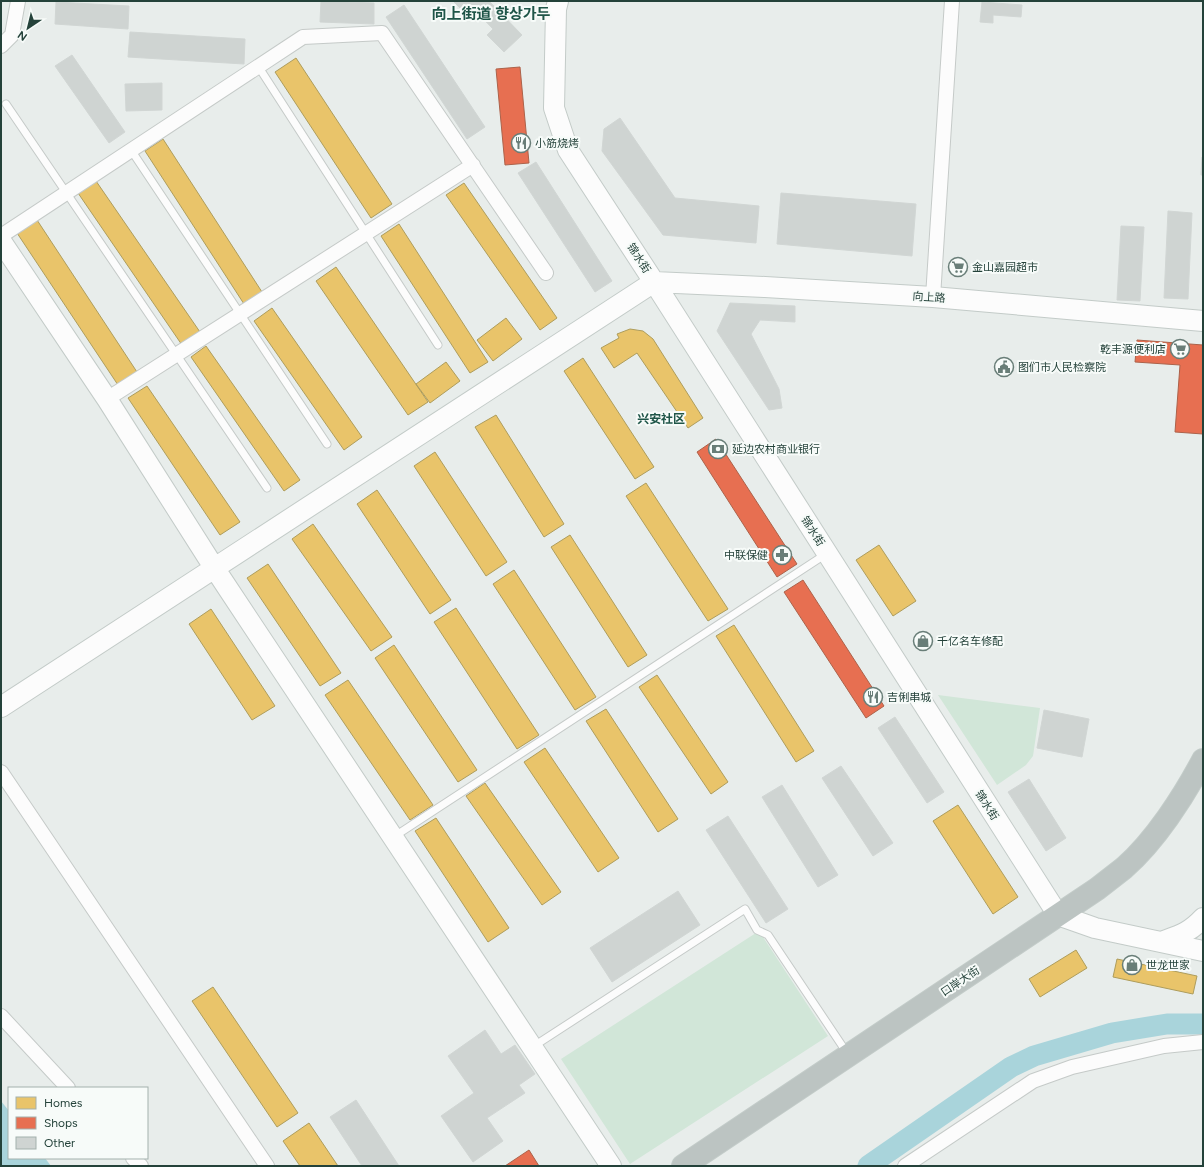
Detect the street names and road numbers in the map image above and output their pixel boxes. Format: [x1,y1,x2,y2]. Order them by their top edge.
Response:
street label: 锦水街 [624,241,653,276]
street label: 向上路 [912,290,946,305]
street label: 锦水街 [798,514,827,549]
street label: 锦水街 [972,788,1001,823]
street label: 口岸大街 [938,964,982,999]

